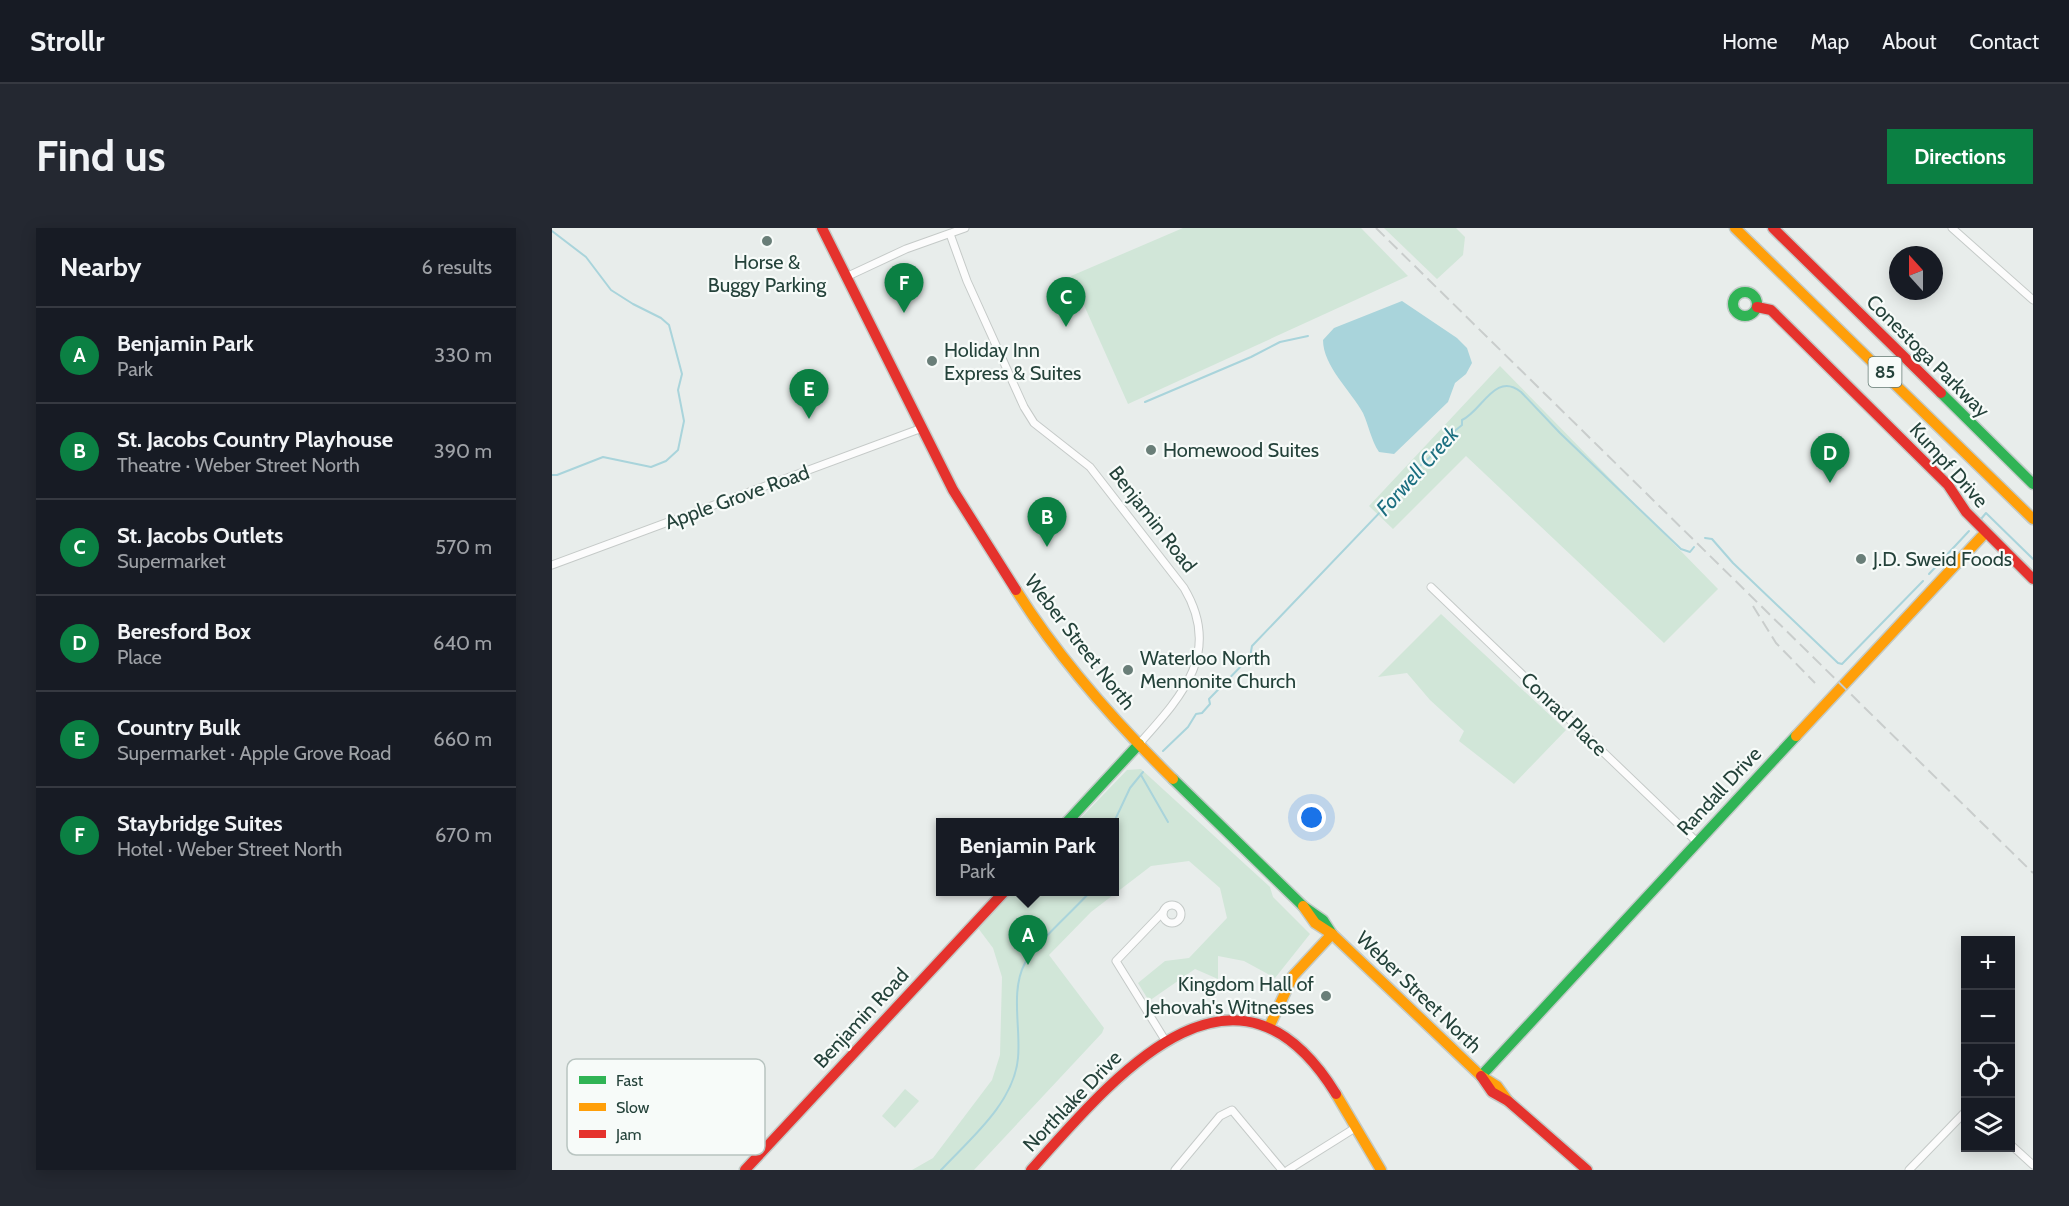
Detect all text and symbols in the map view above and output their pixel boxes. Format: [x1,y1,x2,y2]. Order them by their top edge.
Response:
text: Strollr [30,24,104,58]
text: Home [1722,29,1778,54]
text: Map [1811,29,1849,54]
text: About [1882,29,1936,54]
text: Contact [1969,29,2039,54]
button: Directions [1887,129,2033,184]
text: Find us [36,130,165,182]
marker: Horse & Buggy Parking [760,234,774,248]
north arrow [1889,246,1943,300]
place label: Horse & Buggy Parking [708,250,827,297]
text: Nearby [60,251,141,283]
text: 6 results [421,255,492,279]
pin: F [884,264,924,313]
pin: C [1046,278,1086,327]
street label: Conestoga Parkway [1861,289,1995,423]
text: Benjamin Park [117,330,254,357]
place label: Holiday Inn Express & Suites [944,338,1081,385]
text: A [73,343,86,367]
text: 330 m [434,343,492,367]
marker: Holiday Inn Express & Suites [925,354,939,368]
text: Park [117,357,153,381]
road number: 85 [1868,357,1902,387]
pin: E [790,370,828,419]
street label: Kumpf Drive [1905,418,1993,512]
water label: Forwell Creek [1371,421,1464,521]
text: St. Jacobs Country Playhouse [117,426,393,453]
pin: D [1810,434,1850,483]
place label: Homewood Suites [1163,438,1319,462]
text: B [73,439,86,463]
text: 390 m [434,439,492,463]
marker: Homewood Suites [1144,443,1158,457]
text: Theatre · Weber Street North [117,453,360,477]
street label: Apple Grove Road [662,460,812,534]
street label: Benjamin Road [1104,461,1202,577]
pin: B [1028,498,1066,547]
text: St. Jacobs Outlets [117,522,283,549]
text: C [73,535,86,559]
text: 570 m [435,535,492,559]
place label: J.D. Sweid Foods [1872,547,2012,571]
text: Supermarket [117,549,226,573]
marker: J.D. Sweid Foods [1854,552,1868,566]
street label: Weber Street North [1020,570,1140,714]
text: Beresford Box [117,618,251,645]
text: D [72,631,87,655]
text: 640 m [433,631,492,655]
text: Place [117,645,162,669]
place label: Waterloo North Mennonite Church [1140,646,1296,693]
marker: Waterloo North Mennonite Church [1121,663,1135,677]
street label: Conrad Place [1516,667,1612,761]
text: Country Bulk [117,714,241,741]
text: E [74,727,85,751]
text: 660 m [433,727,492,751]
text: Supermarket · Apple Grove Road [117,741,391,765]
street label: Randall Drive [1672,742,1766,840]
your location [1297,803,1326,832]
text: Staybridge Suites [117,810,283,837]
popup [936,818,1119,896]
text: F [74,823,85,847]
text: 670 m [435,823,492,847]
text: Benjamin Park [959,832,1096,859]
text: Hotel · Weber Street North [117,837,342,861]
text: Park [959,859,995,883]
pin: A [1008,916,1048,965]
street label: Weber Street North [1351,926,1487,1058]
map controls [1961,936,2015,1152]
button: + [1961,936,2015,990]
street label: Benjamin Road [809,963,913,1073]
place label: Kingdom Hall of Jehovah's Witnesses [1144,972,1314,1019]
marker: Kingdom Hall of Jehovah's Witnesses [1319,989,1333,1003]
button: − [1961,990,2015,1044]
button: locate [1961,1044,2015,1098]
street label: Northlake Drive [1018,1045,1126,1157]
legend [567,1059,765,1155]
text: Fast [616,1071,644,1090]
text: Slow [616,1098,650,1117]
button: layers [1961,1098,2015,1152]
text: Jam [615,1125,642,1144]

